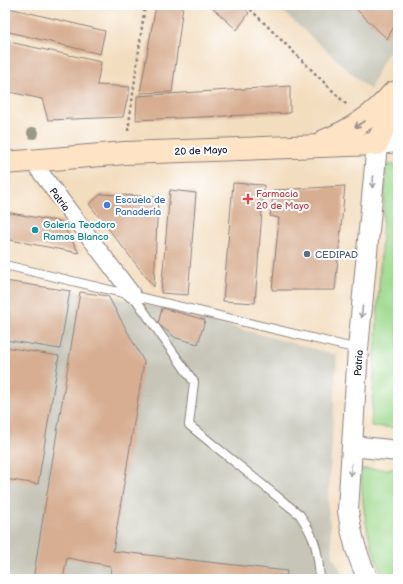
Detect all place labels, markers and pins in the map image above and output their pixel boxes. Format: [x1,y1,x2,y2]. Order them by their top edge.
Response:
place label: Farmacia 20 de Mayo [256,188,309,212]
place label: Escuela de Panadería [115,194,166,218]
marker: Farmacia 20 de Mayo [243,194,253,204]
marker: Escuela de Panadería [102,200,112,210]
place label: Galeria Teodoro Ramos Blanco [43,219,116,243]
marker: Galeria Teodoro Ramos Blanco [30,225,40,235]
marker: CEDIPAD [302,249,312,259]
place label: CEDIPAD [315,249,358,261]

